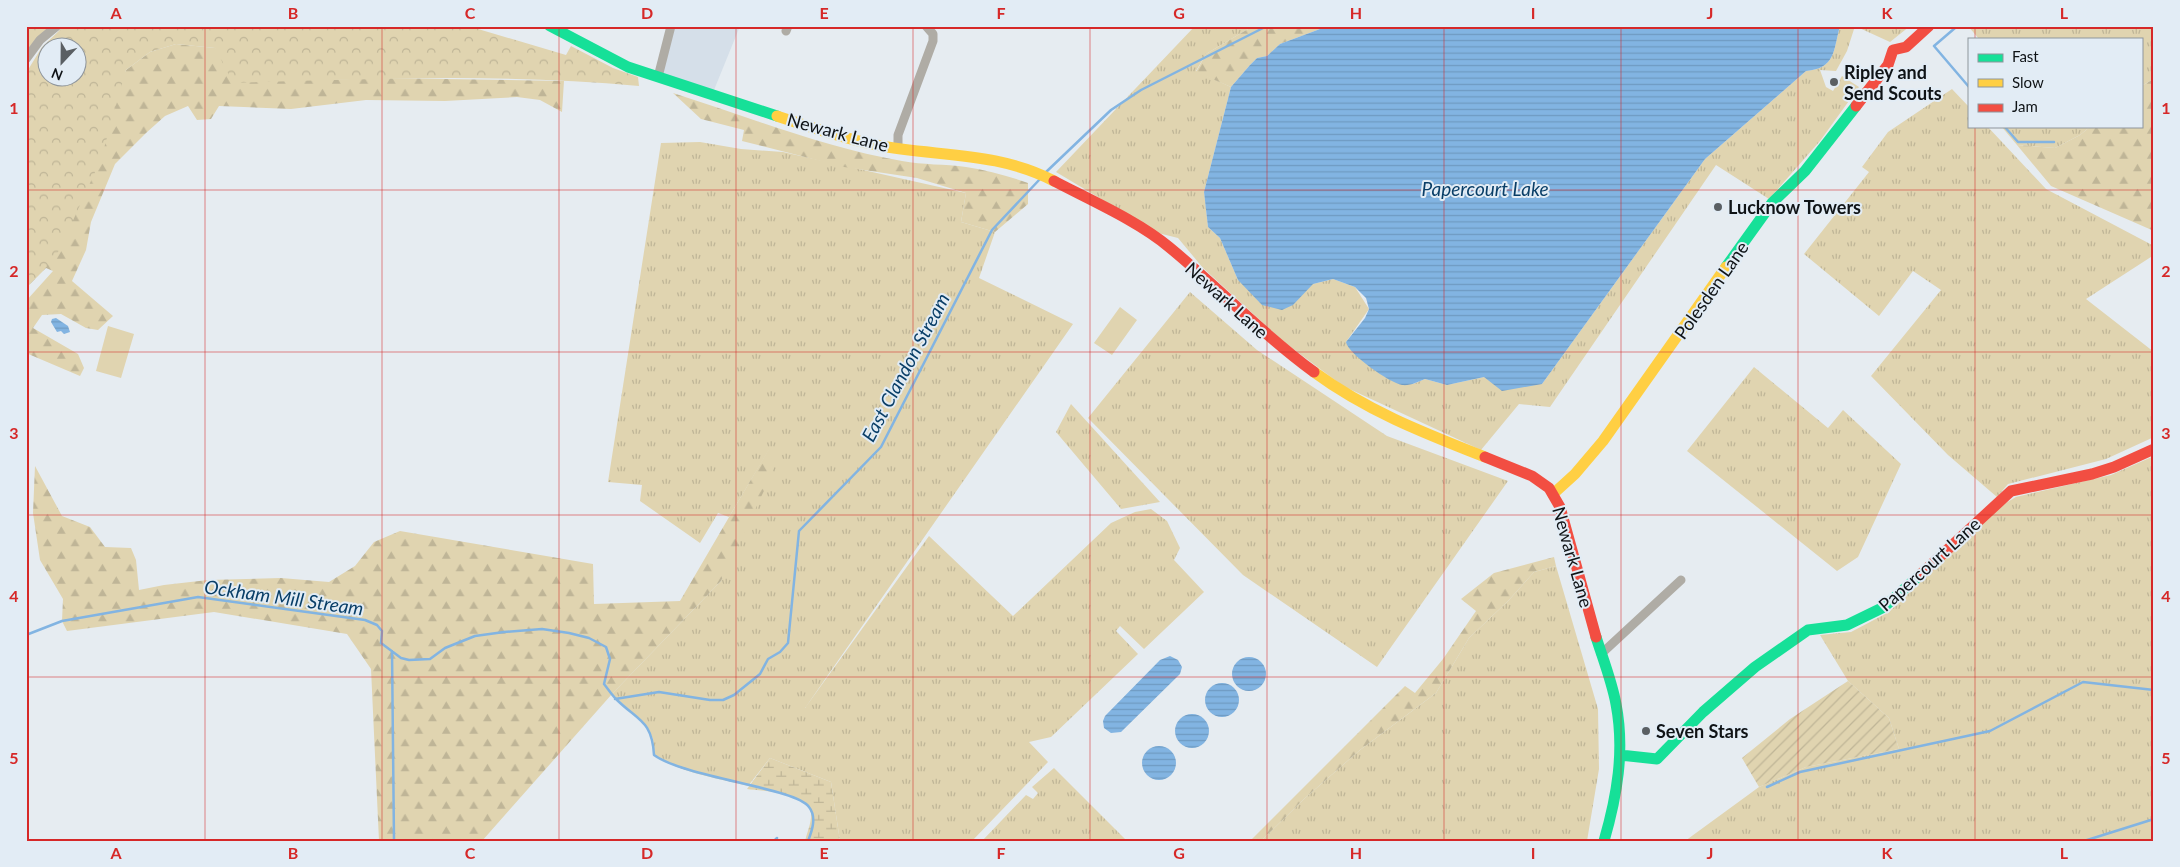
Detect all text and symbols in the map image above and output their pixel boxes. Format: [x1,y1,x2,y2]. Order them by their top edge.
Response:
text: A [109,3,122,22]
text: B [288,3,298,22]
text: C [465,3,476,22]
text: D [641,3,653,22]
text: E [819,3,829,22]
text: F [996,3,1006,22]
text: G [1173,3,1185,22]
text: H [1350,3,1362,22]
text: I [1531,3,1535,22]
text: J [1707,3,1713,22]
text: K [1882,3,1894,22]
text: L [2060,3,2069,22]
north arrow [38,38,88,88]
legend [1968,38,2142,128]
text: Fast [2012,47,2039,65]
place label: Ripley and Send Scouts [1844,61,1942,104]
text: N [49,65,65,84]
text: Slow [2012,73,2044,91]
marker: Ripley and Send Scouts [1828,76,1840,88]
text: Jam [2012,97,2038,115]
text: 1 [9,98,19,117]
text: 1 [2161,98,2171,117]
street label: Newark Lane [785,108,891,156]
water label: Papercourt Lake [1422,177,1548,200]
place label: Lucknow Towers [1728,196,1861,218]
marker: Lucknow Towers [1712,201,1724,213]
street label: Polesden Lane [1669,237,1753,343]
street label: Newark Lane [1181,257,1273,343]
text: 2 [9,261,19,280]
text: 2 [2161,261,2171,280]
water label: East Clandon Stream [856,289,954,445]
text: 3 [9,423,19,442]
text: 3 [2161,423,2171,442]
street label: Newark Lane [1548,504,1598,610]
street label: Papercourt Lane [1874,513,1984,615]
water label: Ockham Mill Stream [203,574,365,620]
text: 4 [9,586,19,605]
text: 4 [2161,586,2171,605]
place label: Seven Stars [1656,720,1749,742]
marker: Seven Stars [1640,725,1652,737]
text: 5 [9,748,19,767]
text: 5 [2161,748,2171,767]
text: A [109,843,122,862]
text: B [288,843,298,862]
text: C [465,843,476,862]
text: D [641,843,653,862]
text: E [819,843,829,862]
text: F [996,843,1006,862]
text: G [1173,843,1185,862]
text: H [1350,843,1362,862]
text: I [1531,843,1535,862]
text: J [1707,843,1713,862]
text: K [1882,843,1894,862]
text: L [2060,843,2069,862]

